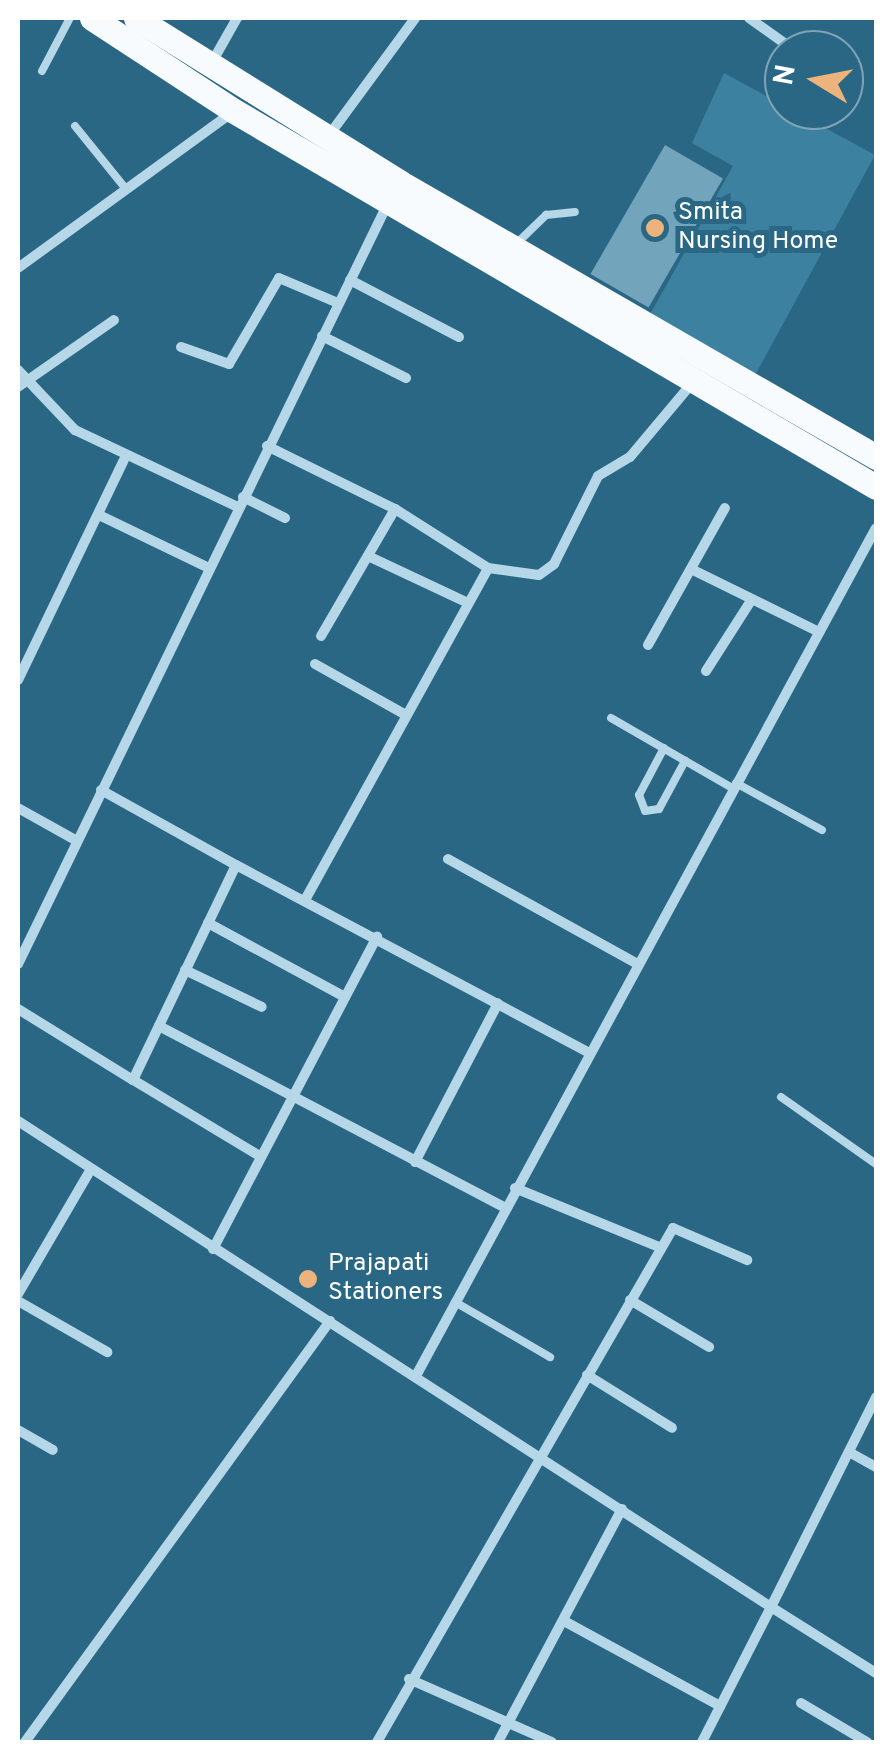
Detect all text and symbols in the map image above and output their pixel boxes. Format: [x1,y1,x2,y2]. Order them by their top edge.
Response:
north arrow [764,30,864,130]
text: N [767,62,806,88]
place label: Smita Nursing Home [678,199,838,258]
marker: Smita Nursing Home [642,215,668,241]
place label: Prajapati Stationers [328,1250,443,1309]
marker: Prajapati Stationers [297,1268,319,1290]

